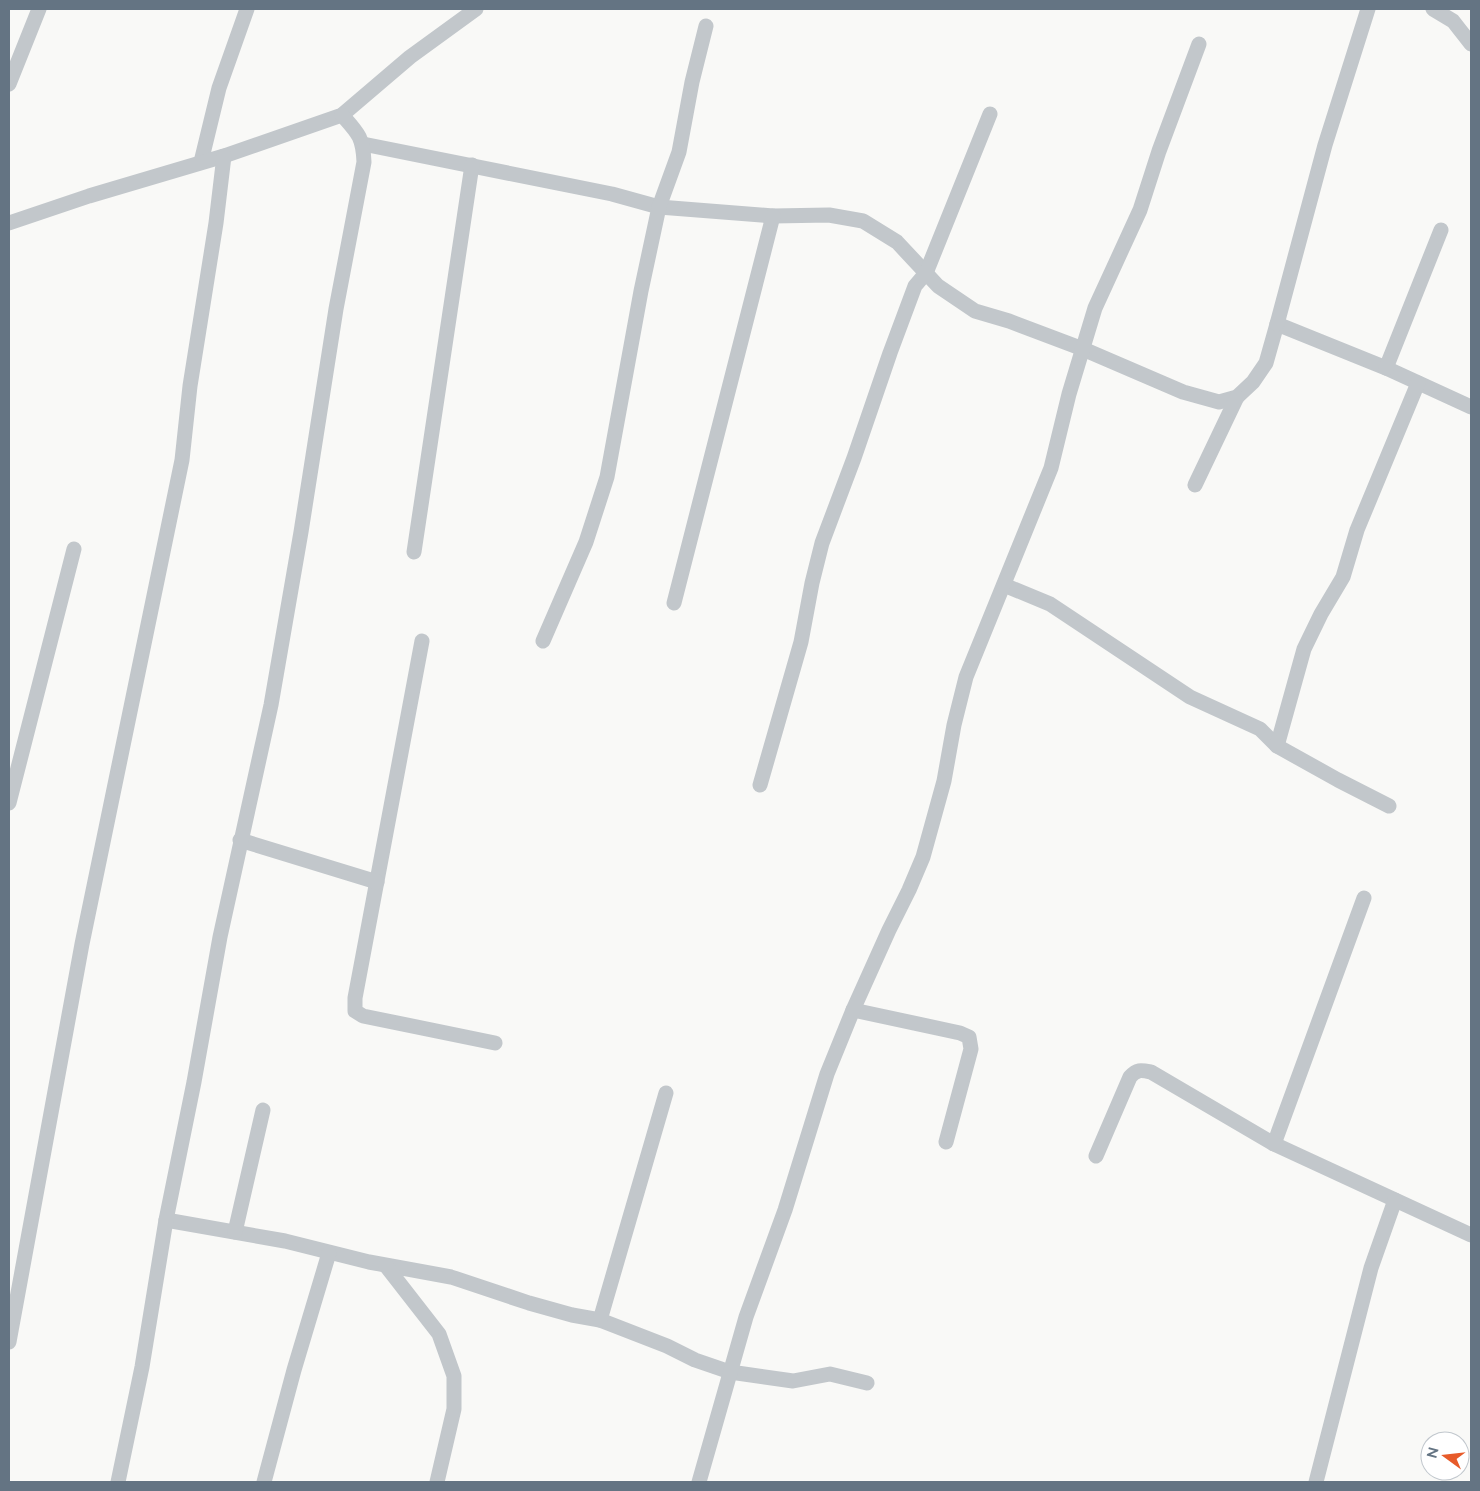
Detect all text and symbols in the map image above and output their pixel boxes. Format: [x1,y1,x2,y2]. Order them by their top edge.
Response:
north arrow [1420,1431,1470,1481]
text: N [1423,1445,1442,1460]

